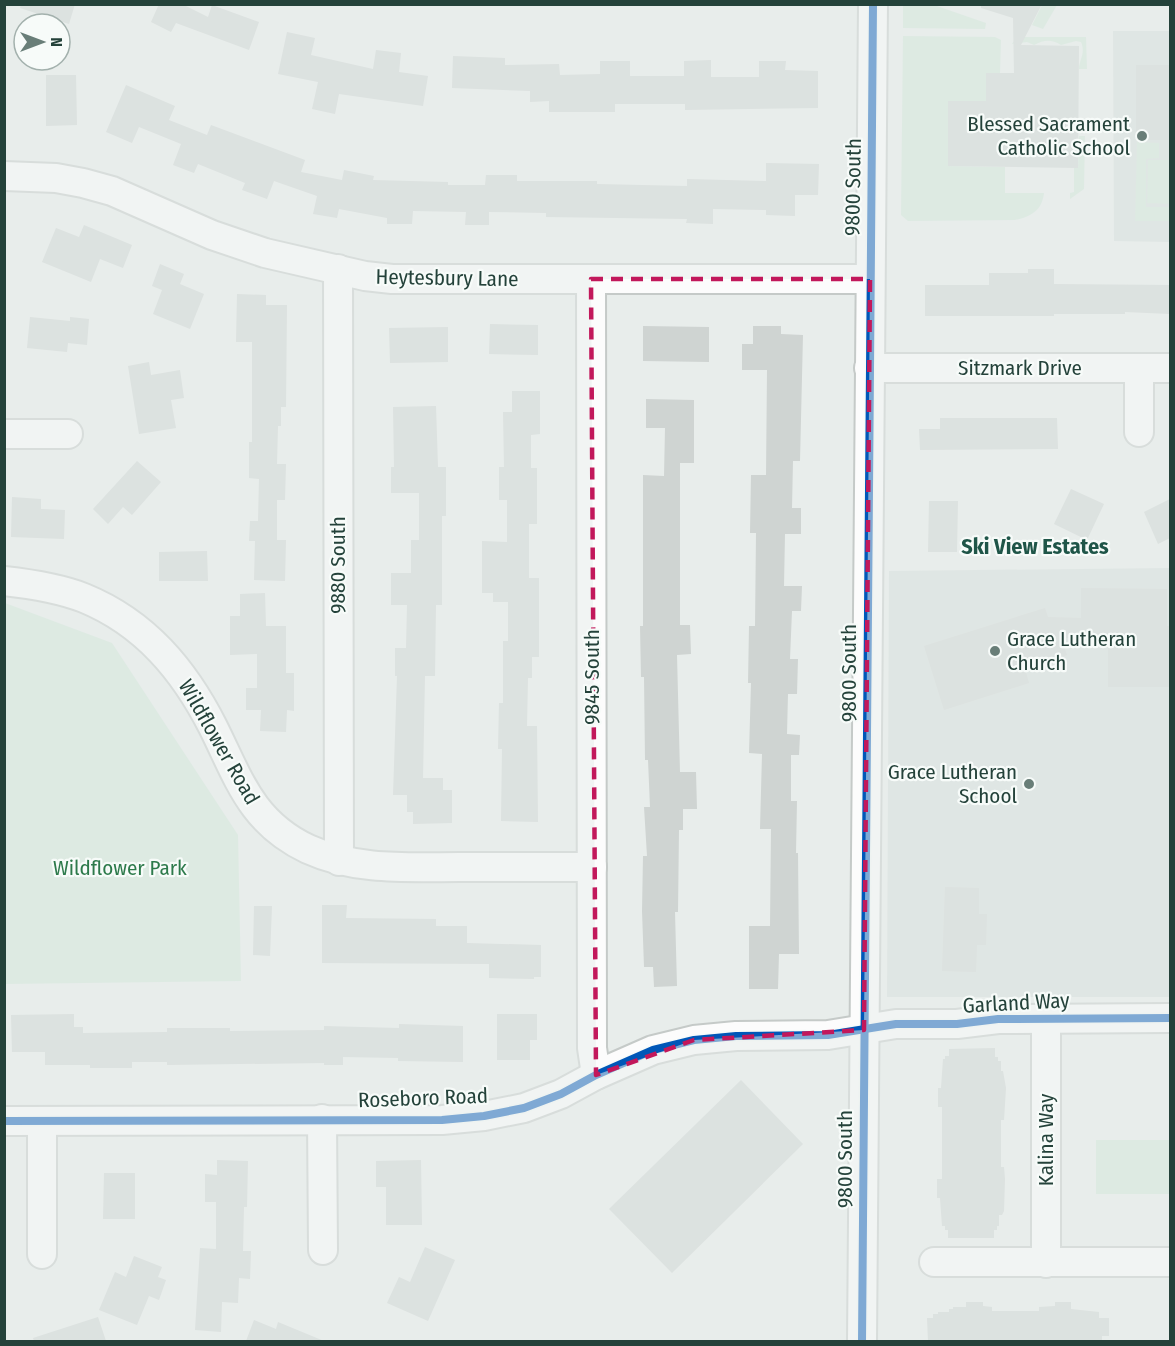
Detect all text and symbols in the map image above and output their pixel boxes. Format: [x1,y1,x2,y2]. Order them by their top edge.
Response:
north arrow [12,12,72,72]
text: N [47,37,66,47]
place label: Blessed Sacrament Catholic School [967,111,1130,161]
marker: Blessed Sacrament Catholic School [1135,129,1149,143]
street label: 9800 South [839,138,867,236]
street label: Heytesbury Lane [375,264,519,292]
street label: Sitzmark Drive [958,355,1082,381]
street label: 9880 South [325,516,351,614]
district label: Ski View Estates [961,533,1109,560]
street label: 9800 South [836,624,862,722]
place label: Grace Lutheran Church [1007,626,1136,676]
street label: 9845 South [579,629,605,725]
marker: Grace Lutheran Church [988,644,1002,658]
street label: Wildflower Road [173,675,265,809]
place label: Grace Lutheran School [888,759,1017,809]
marker: Grace Lutheran School [1022,777,1036,791]
park label: Wildflower Park [53,855,187,881]
street label: Garland Way [962,987,1071,1019]
street label: Roseboro Road [358,1083,488,1113]
street label: Kalina Way [1033,1093,1059,1186]
street label: 9800 South [832,1110,858,1208]

